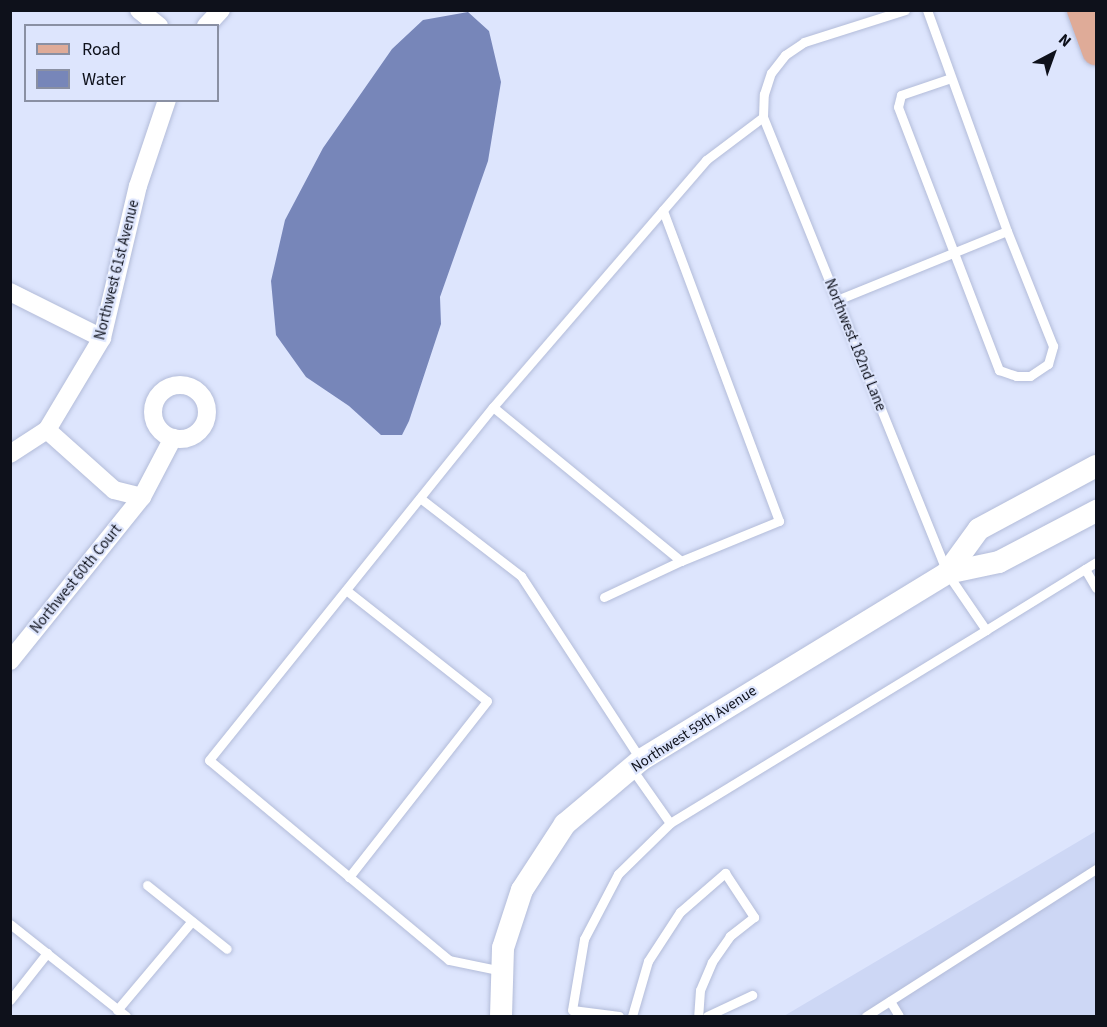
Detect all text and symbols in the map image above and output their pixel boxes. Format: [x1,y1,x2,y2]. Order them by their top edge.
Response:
legend [24,24,219,102]
north arrow [1023,24,1083,84]
text: N [1054,29,1076,52]
text: Road [82,37,121,62]
text: Water [82,67,126,92]
street label: Northwest 61st Avenue [91,198,143,342]
street label: Northwest 182nd Lane [820,276,890,414]
street label: Northwest 60th Court [27,521,125,637]
street label: Northwest 59th Avenue [628,682,760,776]

